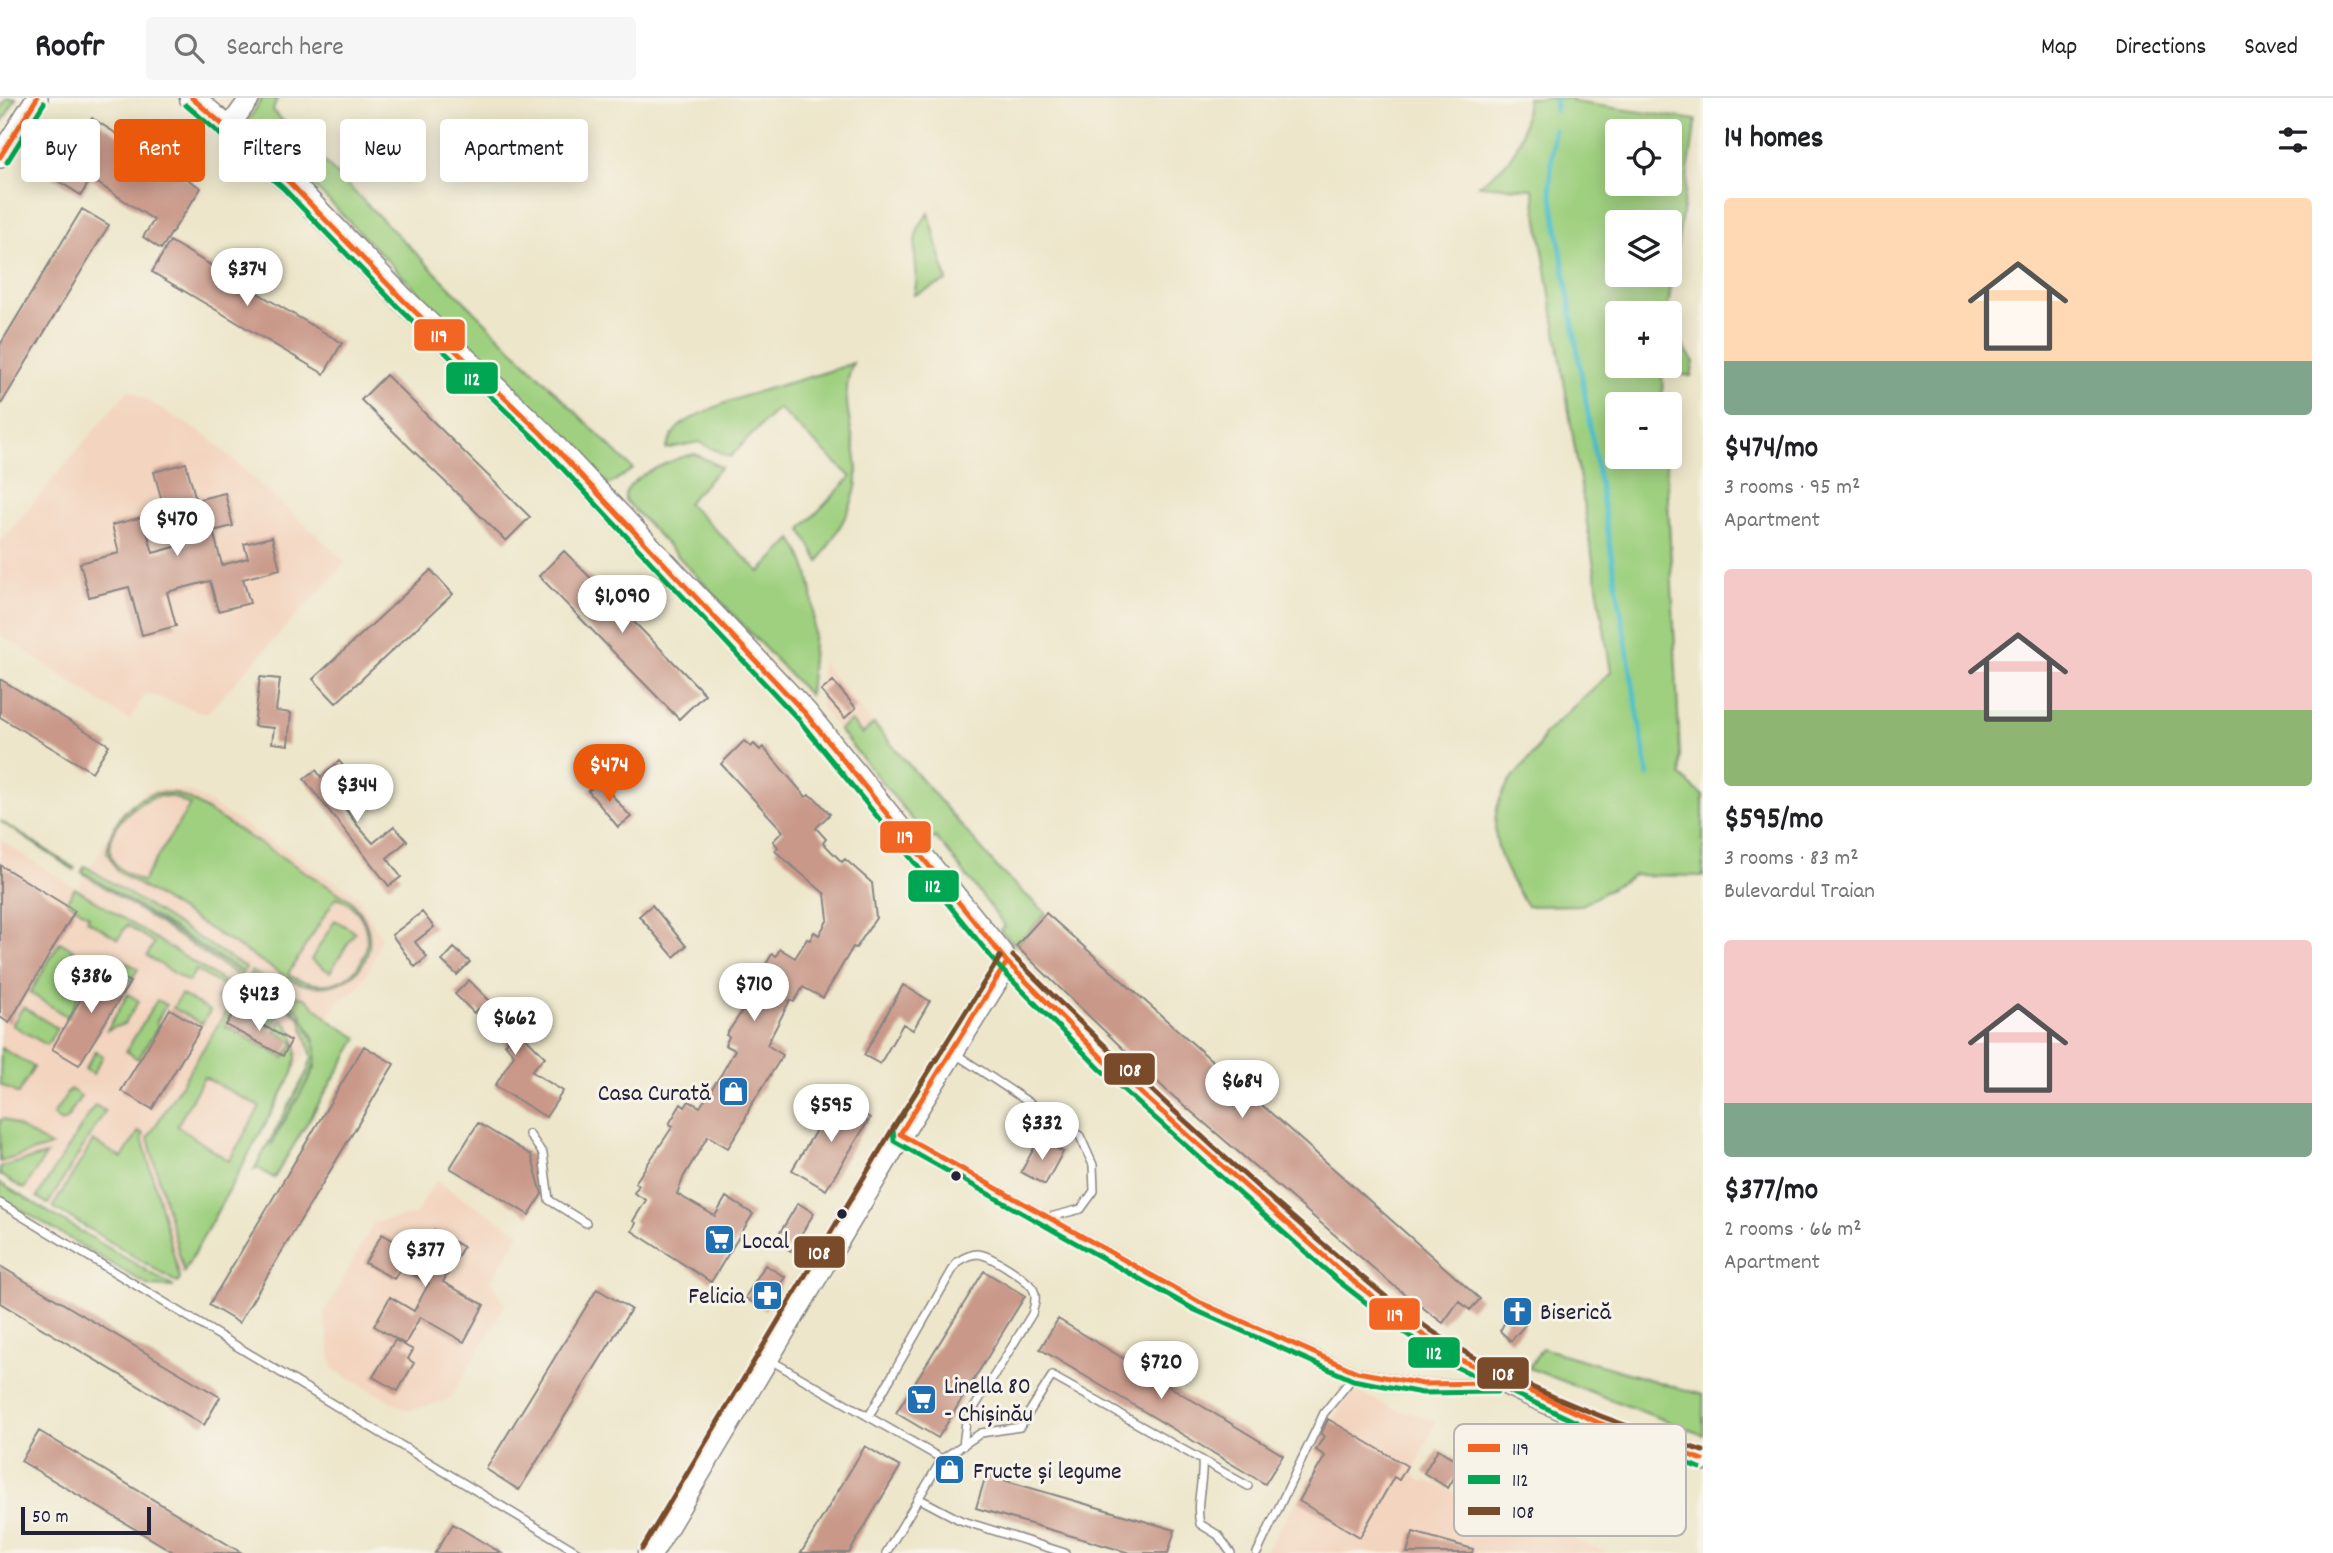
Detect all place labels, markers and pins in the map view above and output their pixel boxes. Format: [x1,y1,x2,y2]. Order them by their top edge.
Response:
pin: $374 [206,248,288,308]
pin: $470 [136,498,218,558]
pin: $1,090 [565,575,679,635]
pin: $474 [568,744,650,804]
pin: $344 [316,764,398,824]
pin: $386 [50,956,132,1015]
pin: $710 [713,964,795,1023]
pin: $423 [218,974,300,1033]
pin: $662 [474,998,556,1057]
pin: $684 [1201,1060,1283,1120]
shop icon: Casa Curată [717,1075,751,1109]
place label: Casa Curată [598,1078,711,1112]
pin: $595 [790,1084,872,1144]
pin: $332 [1001,1102,1083,1162]
unlabelled marker [949,1169,963,1183]
unlabelled marker [835,1207,849,1221]
supermarket icon: Local [702,1223,736,1257]
place label: Local [742,1226,789,1260]
pin: $377 [384,1230,466,1289]
pharmacy icon: Felicia [751,1278,785,1312]
place label: Felicia [688,1281,746,1315]
church icon: Biserică [1500,1294,1534,1328]
place label: Biserică [1540,1297,1611,1331]
pin: $720 [1120,1342,1202,1401]
place label: Linella 80 - Chișinău [944,1371,1033,1433]
supermarket icon: Linella 80 - Chișinău [904,1382,938,1416]
shop icon: Fructe și legume [933,1453,967,1487]
place label: Fructe și legume [973,1456,1122,1490]

